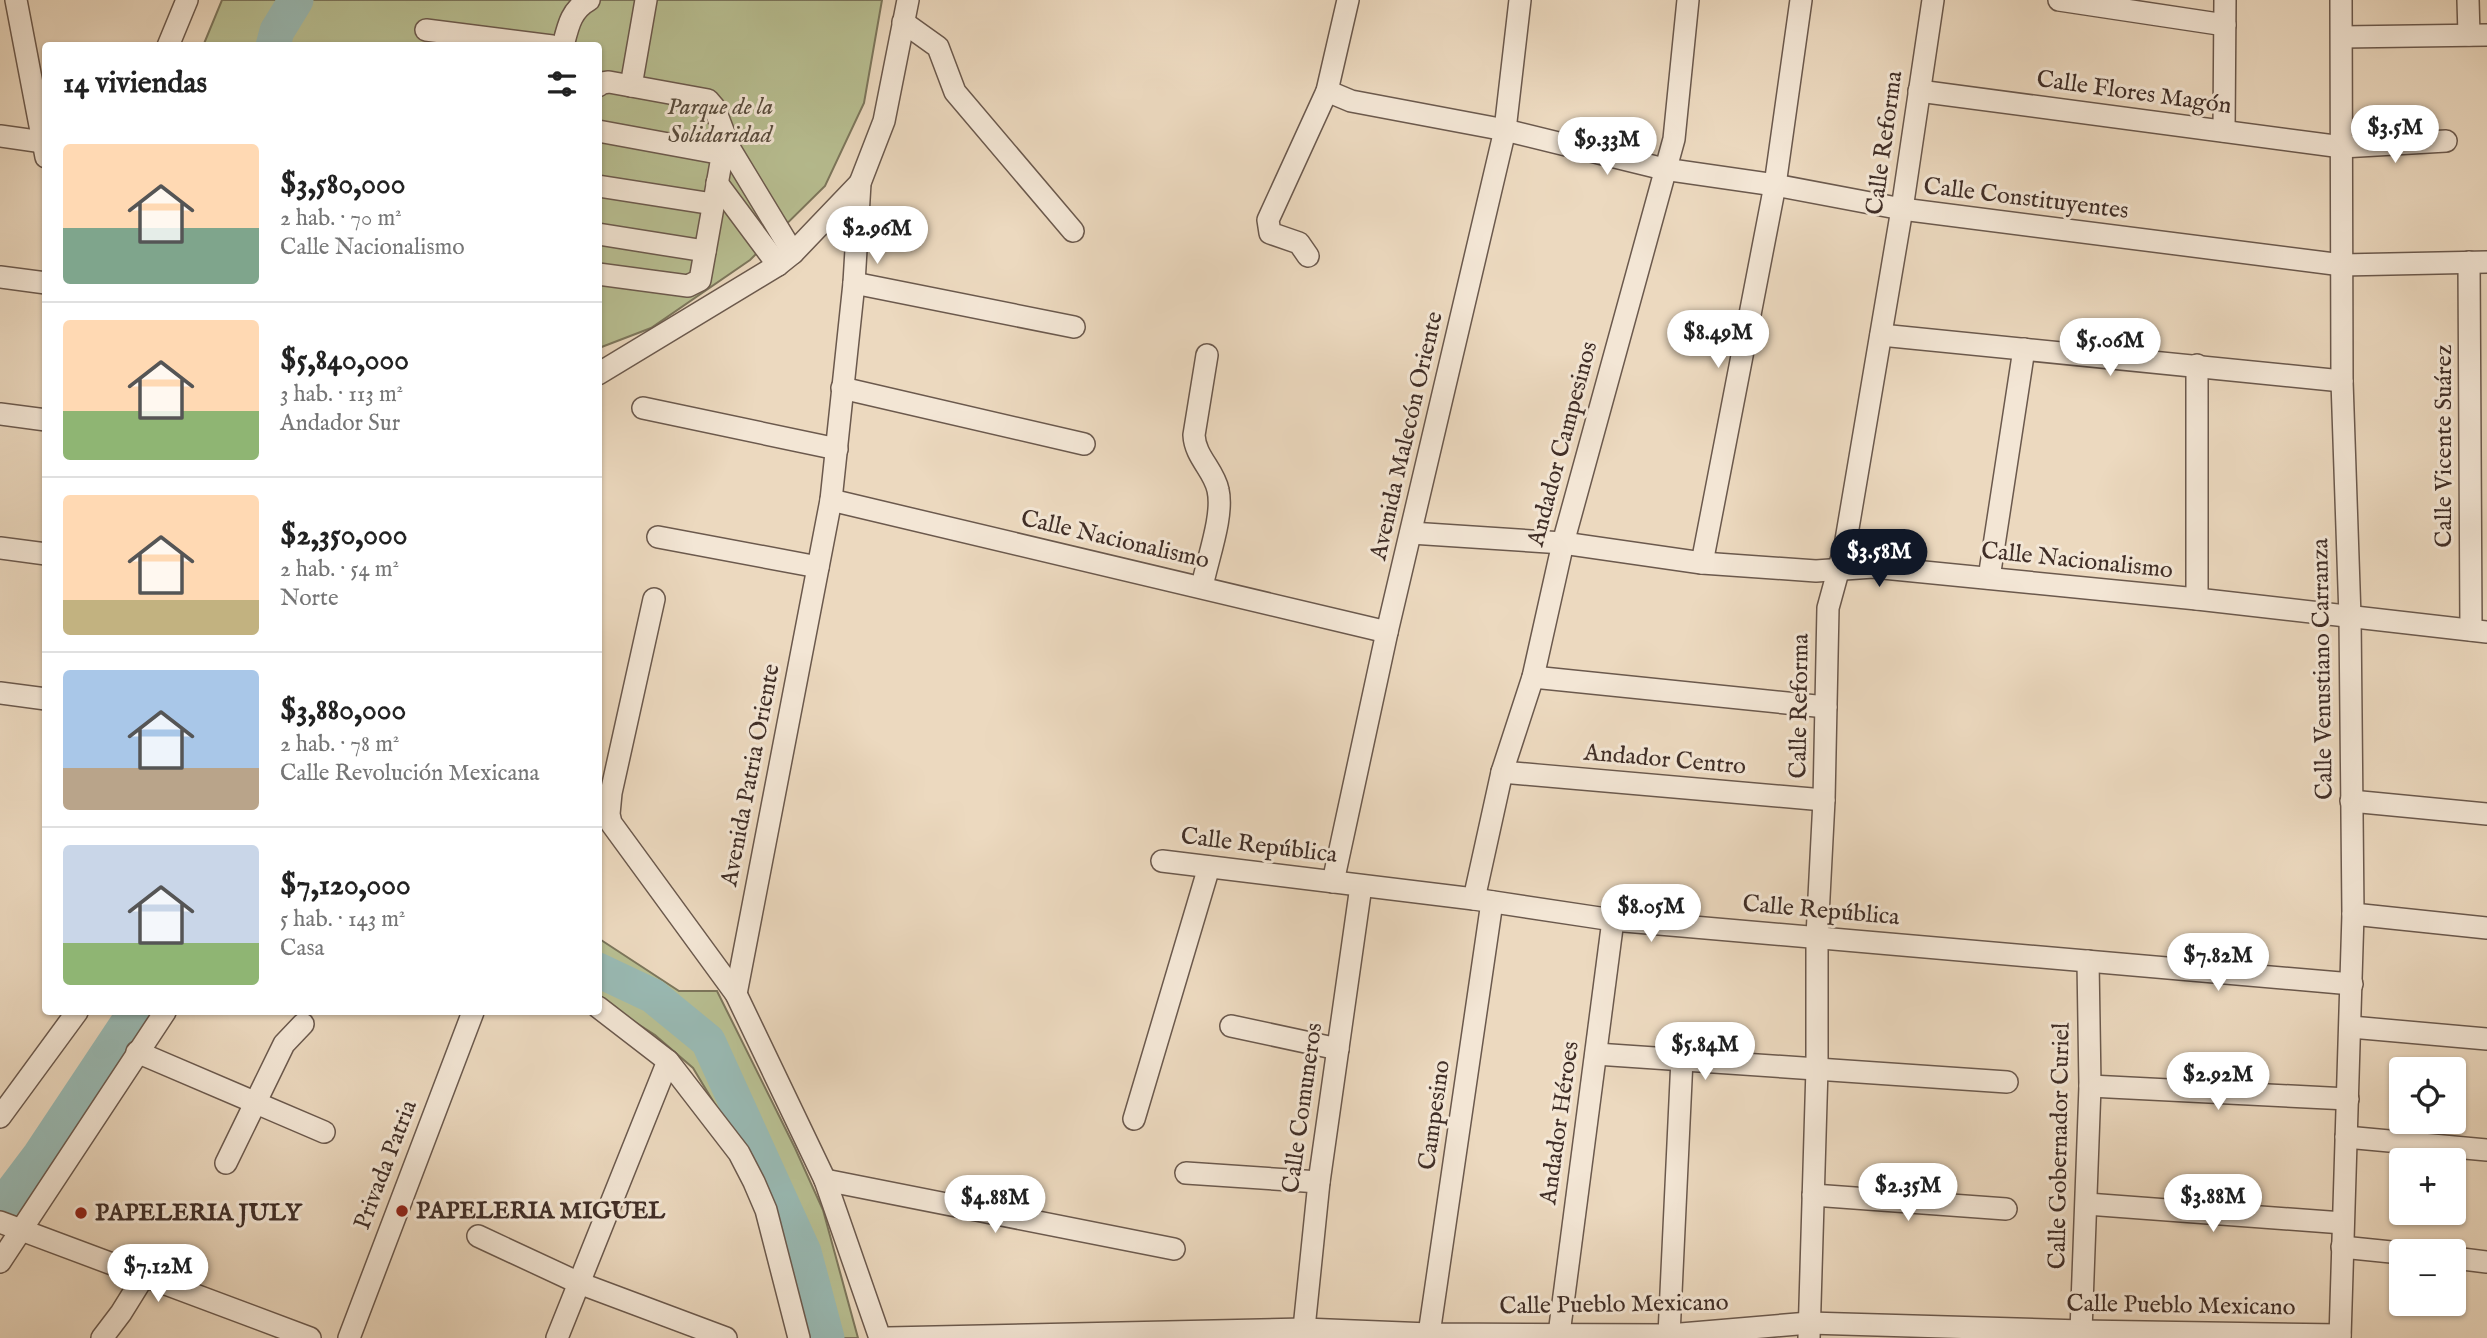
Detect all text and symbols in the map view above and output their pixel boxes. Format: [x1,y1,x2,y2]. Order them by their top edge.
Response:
street label: Calle Flores Magón [2035,64,2234,122]
text: 14 viviendas [63,65,207,103]
icon: filters [543,65,581,103]
street label: Calle Reforma [1860,68,1911,217]
park label: Parque de la Solidaridad [667,92,774,151]
pin: $3.5M [2346,106,2444,165]
text: $3.5M [2367,113,2423,142]
pin: $9.33M [1550,118,1664,177]
text: $9.33M [1574,125,1640,154]
text: $3,580,000 [280,166,405,204]
street label: Calle Constituyentes [1922,171,2130,227]
icon: home [119,172,203,256]
text: 2 hab. · 70 m² [280,204,402,233]
pin: $2.96M [820,206,934,266]
text: $2.96M [842,214,912,243]
text: Calle Nacionalismo [280,233,465,262]
street label: Avenida Malecón Oriente [1363,309,1451,564]
pin: $8.49M [1661,310,1775,370]
text: $8.49M [1683,318,1753,347]
pin: $5.06M [2053,318,2167,378]
text: $5.06M [2076,326,2144,355]
street label: Andador Campesinos [1520,338,1605,551]
text: $5,840,000 [280,342,409,380]
street label: Calle Vicente Suárez [2429,344,2460,548]
icon: home [119,348,203,432]
text: 3 hab. · 113 m² [280,380,403,409]
text: Andador Sur [280,409,400,438]
street label: Calle Nacionalismo [1018,503,1212,577]
text: $2,350,000 [280,517,408,555]
icon: home [119,523,203,607]
pin: $3.58M [1822,530,1936,589]
street label: Calle Nacionalismo [1980,536,2175,586]
text: $3.58M [1846,537,1912,566]
street label: Calle Venustiano Carranza [2305,537,2341,800]
text: 2 hab. · 54 m² [280,555,399,584]
text: Norte [280,584,338,613]
street label: Calle Reforma [1783,633,1817,779]
street label: Avenida Patria Oriente [714,661,788,890]
text: $3,880,000 [280,692,406,730]
icon: home [119,698,203,782]
text: 2 hab. · 78 m² [280,730,399,759]
street label: Andador Centro [1582,737,1747,783]
text: Calle Revolución Mexicana [280,759,540,788]
street label: Calle República [1179,821,1340,871]
text: $7,120,000 [280,867,411,905]
icon: home [119,873,203,957]
pin: $8.05M [1594,884,1708,944]
street label: Calle República [1741,889,1901,933]
text: $8.05M [1617,892,1685,921]
text: 5 hab. · 143 m² [280,905,406,934]
text: Casa [280,934,324,963]
pin: $7.82M [2161,934,2275,993]
text: $7.82M [2183,941,2253,970]
street label: Calle Comuneros [1276,1021,1330,1195]
street label: Calle Gobernador Curiel [2042,1022,2078,1270]
pin: $5.84M [1648,1023,1762,1082]
text: $5.84M [1671,1030,1739,1059]
street label: Andador Héroes [1533,1039,1587,1208]
pin: $2.92M [2161,1052,2275,1112]
map controls [2389,1057,2466,1316]
button: locate [2389,1057,2466,1134]
street label: Campesino [1412,1058,1458,1172]
text: $2.92M [2183,1060,2253,1089]
street label: Privada Patria [347,1095,425,1234]
button: + [2389,1148,2466,1225]
pin: $2.35M [1851,1164,1965,1223]
text: $2.35M [1874,1171,1942,1200]
pin: $3.88M [2156,1174,2270,1234]
pin: $4.88M [938,1176,1052,1235]
text: $3.88M [2180,1182,2246,1211]
text: $4.88M [960,1183,1030,1212]
place label: PAPELERIA MIGUEL [416,1196,666,1227]
place label: PAPELERIA JULY [95,1198,303,1229]
marker: PAPELERIA MIGUEL [394,1203,410,1219]
marker: PAPELERIA JULY [73,1205,89,1221]
button: − [2389,1239,2466,1316]
pin: $7.12M [101,1244,215,1304]
text: $7.12M [123,1252,193,1281]
street label: Calle Pueblo Mexicano [1499,1288,1729,1322]
street label: Calle Pueblo Mexicano [2066,1289,2296,1323]

